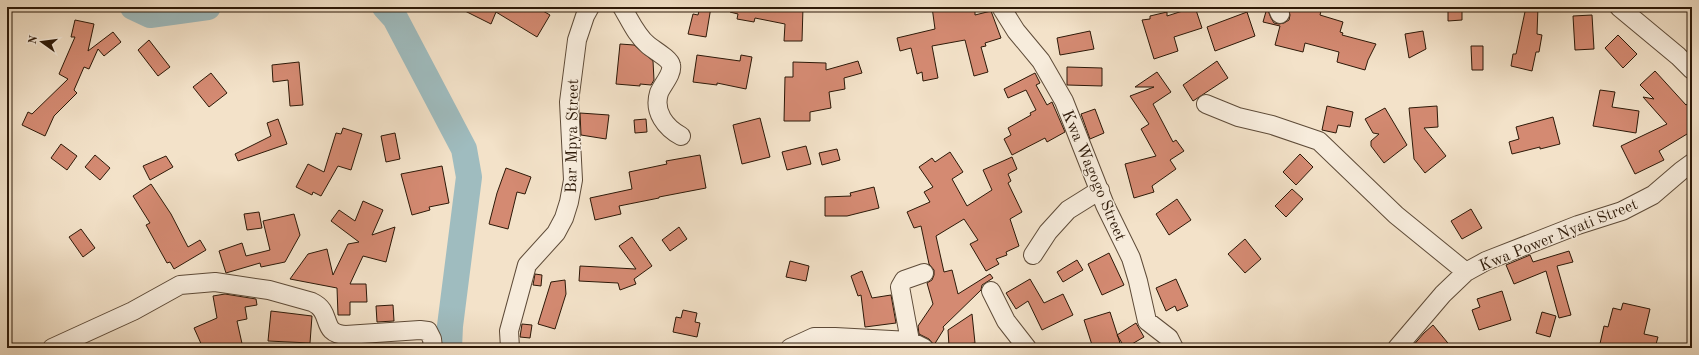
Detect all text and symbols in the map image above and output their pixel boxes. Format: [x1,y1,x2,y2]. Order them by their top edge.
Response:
north arrow [22,22,62,62]
text: N [27,34,40,45]
street label: Bar Mpya Street [564,78,582,193]
street label: Kwa Wagogo Street [1058,108,1128,244]
street label: Kwa Power Nyati Street [1477,197,1641,275]

